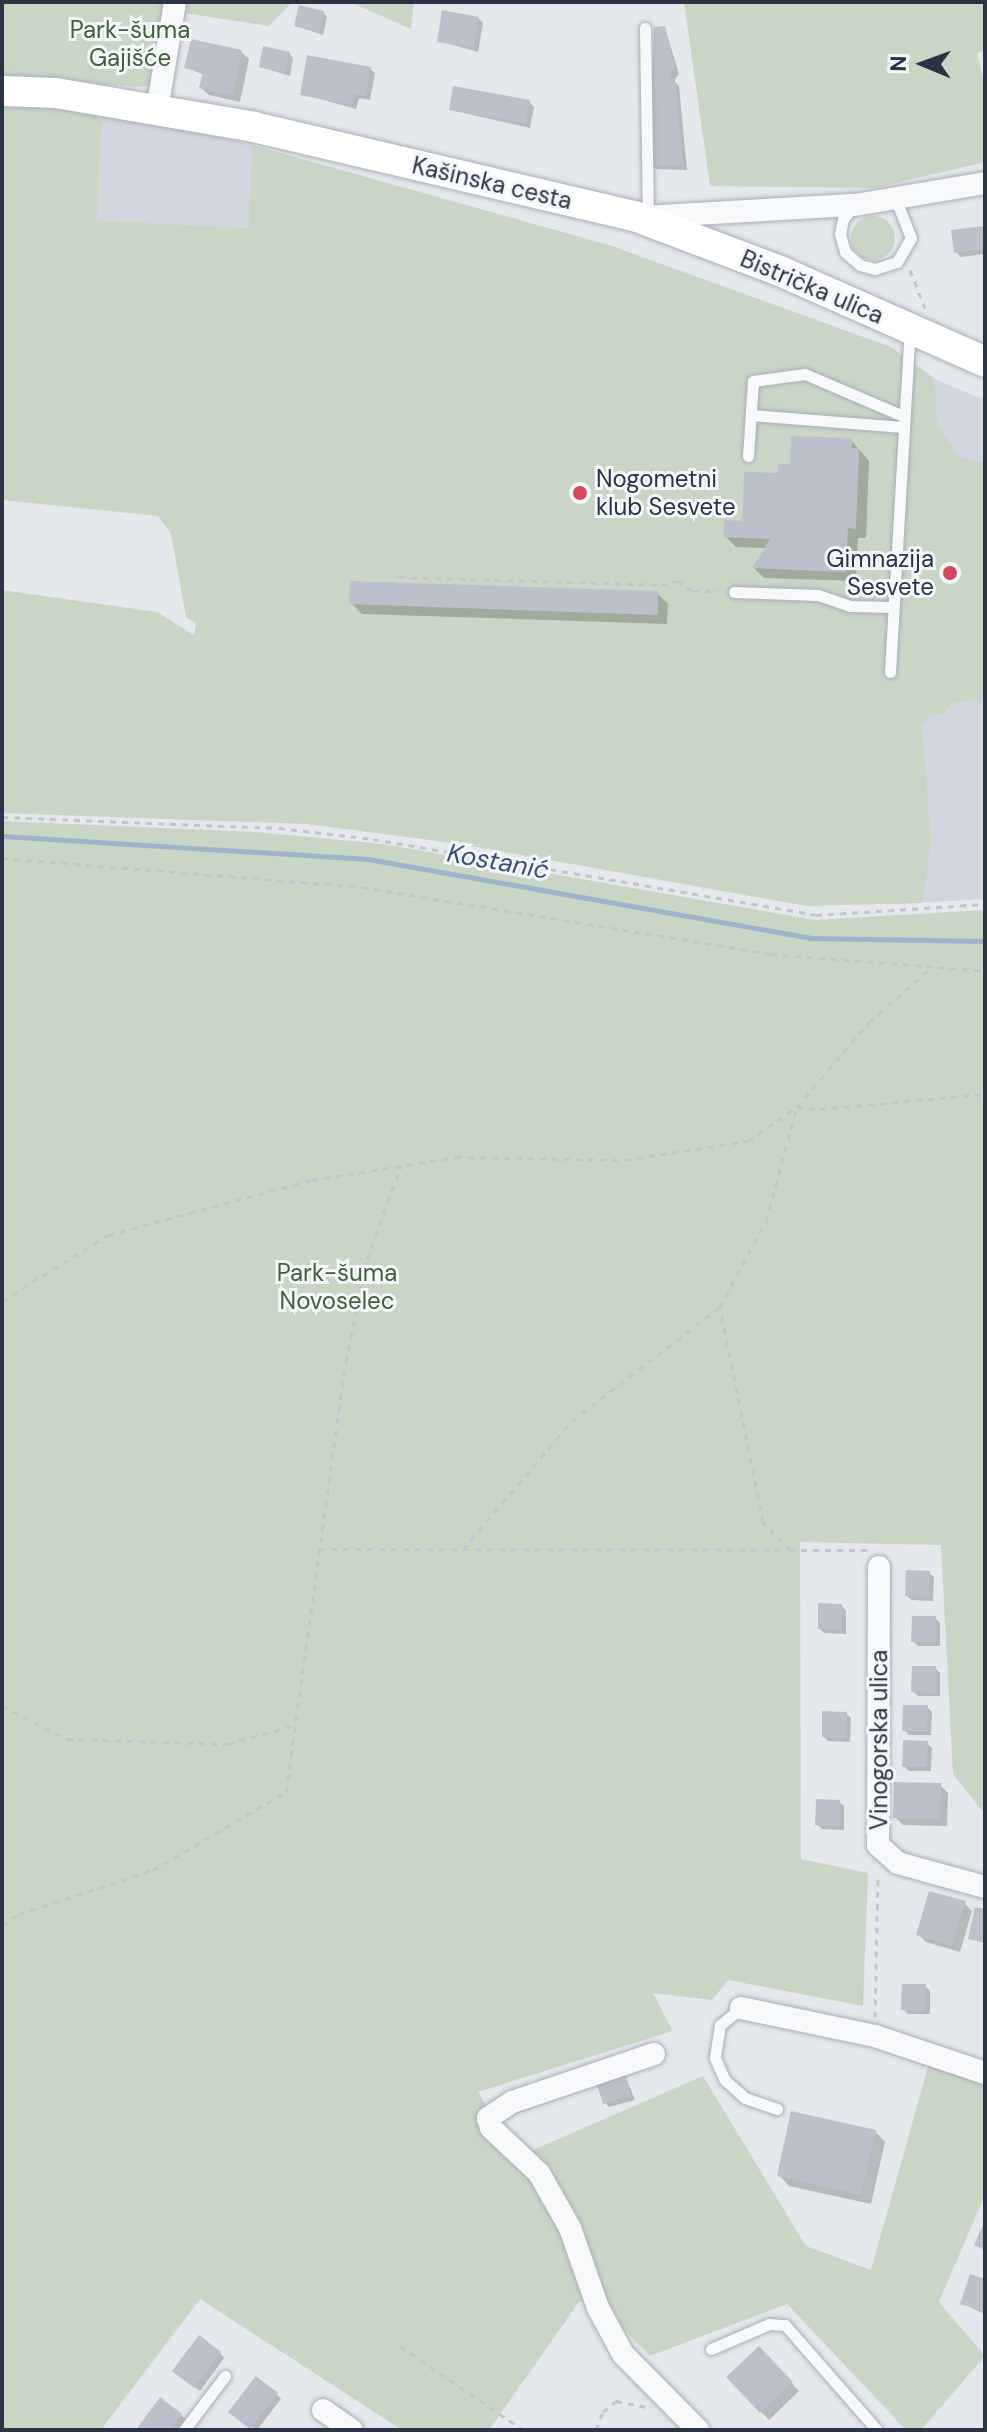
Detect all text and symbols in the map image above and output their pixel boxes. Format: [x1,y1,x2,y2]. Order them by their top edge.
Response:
park label: Park-šuma Gajišće [70,16,190,72]
north arrow [883,24,963,104]
text: N [884,55,913,72]
street label: Kašinska cesta [409,151,575,215]
street label: Bistrička ulica [736,244,888,330]
place label: Nogometni klub Sesvete [596,465,736,521]
marker: Nogometni klub Sesvete [571,484,589,502]
place label: Gimnazija Sesvete [826,545,934,601]
marker: Gimnazija Sesvete [941,564,959,582]
water label: Kostanić [445,838,551,886]
park label: Park-šuma Novoselec [277,1259,397,1315]
street label: Vinogorska ulica [865,1650,893,1830]

